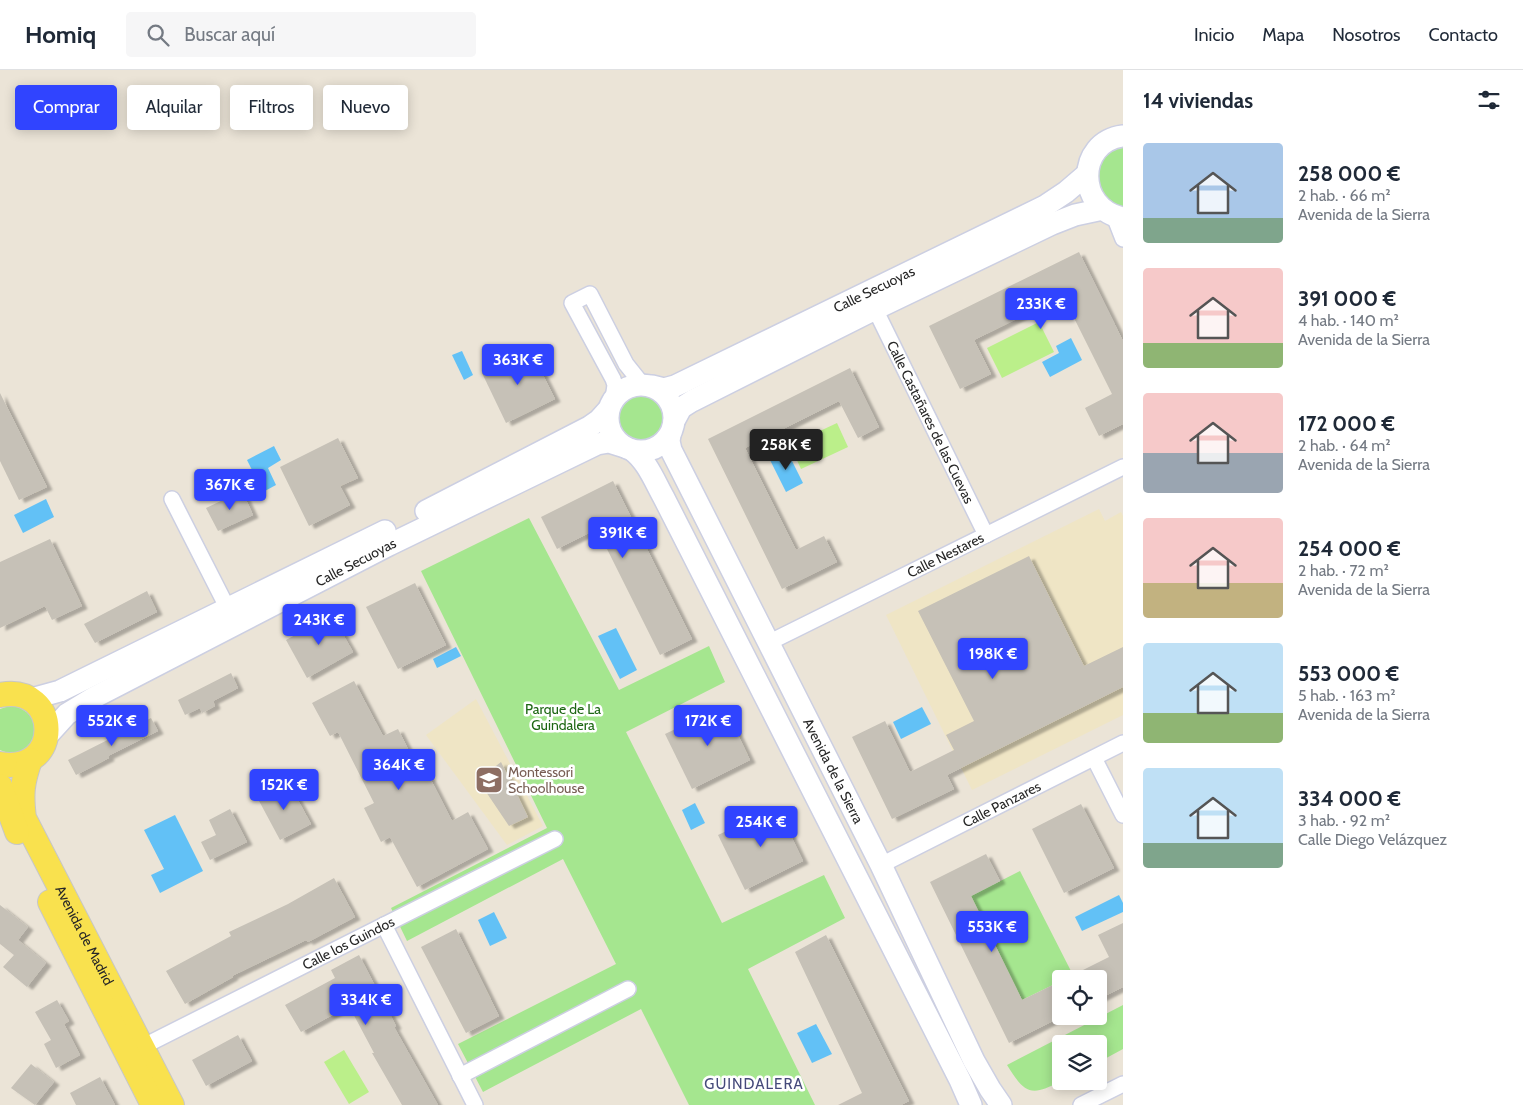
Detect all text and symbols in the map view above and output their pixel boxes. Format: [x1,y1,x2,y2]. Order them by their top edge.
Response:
search box [126,12,476,57]
text: Homiq [25,20,96,49]
icon: search [144,21,172,49]
text: Buscar aquí [184,23,275,46]
text: Inicio [1194,24,1234,46]
text: Mapa [1262,24,1304,46]
text: Nosotros [1332,24,1401,46]
text: Contacto [1429,24,1498,46]
chip: Comprar [15,85,117,130]
chip: Alquilar [127,85,220,130]
chip: Filtros [230,85,313,130]
chip: Nuevo [323,85,408,130]
icon: filters [1475,86,1503,114]
text: 14 viviendas [1143,88,1253,113]
text: 258 000 € [1298,161,1400,186]
icon: home [1183,163,1243,223]
text: 2 hab. · 66 m² [1298,186,1391,205]
text: Avenida de la Sierra [1298,205,1430,224]
street label: Calle Secuoyas [830,262,918,317]
text: 391 000 € [1298,286,1396,311]
pin: 233K € [1000,288,1082,330]
icon: home [1183,288,1243,348]
text: 233K € [1016,294,1066,313]
text: 4 hab. · 140 m² [1298,311,1399,330]
text: Avenida de la Sierra [1298,330,1430,349]
street label: Calle Castañares de las Cuevas [883,338,978,507]
pin: 363K € [477,344,559,386]
text: 363K € [493,350,543,369]
text: 172 000 € [1298,411,1395,436]
icon: home [1183,413,1243,473]
pin: 258K € [745,428,827,471]
text: 258K € [761,435,811,454]
text: 2 hab. · 64 m² [1298,436,1391,455]
text: Avenida de la Sierra [1298,455,1430,474]
pin: 367K € [189,468,271,511]
text: 367K € [205,475,255,494]
pin: 391K € [582,516,664,559]
text: 391K € [599,523,647,542]
street label: Calle Nestares [904,528,987,582]
street label: Calle Secuoyas [312,534,399,590]
text: 254 000 € [1298,536,1401,561]
icon: home [1183,538,1243,598]
text: 2 hab. · 72 m² [1298,561,1389,580]
text: Avenida de la Sierra [1298,580,1430,599]
pin: 243K € [278,604,360,646]
text: 243K € [294,610,344,629]
pin: 198K € [952,638,1034,680]
text: 198K € [969,644,1017,663]
text: 553 000 € [1298,661,1399,686]
icon: home [1183,663,1243,723]
text: 5 hab. · 163 m² [1298,686,1396,705]
park label: Parque de La Guindalera [525,700,601,734]
pin: 552K € [71,704,153,747]
pin: 172K € [667,704,749,747]
text: Avenida de la Sierra [1298,705,1430,724]
text: 552K € [87,711,137,730]
text: 172K € [685,711,731,730]
street label: Avenida de la Sierra [799,715,868,827]
pin: 364K € [358,748,440,791]
text: 364K € [373,755,425,774]
place label: Montessori Schoolhouse [508,763,584,797]
school or university icon: Montessori Schoolhouse [474,765,504,795]
pin: 152K € [243,768,325,811]
text: 152K € [261,775,307,794]
street label: Calle Panzares [959,777,1044,831]
text: 334 000 € [1298,786,1401,811]
icon: home [1183,788,1243,848]
pin: 254K € [720,806,802,848]
text: 3 hab. · 92 m² [1298,811,1390,830]
text: 254K € [736,812,786,831]
text: Calle Diego Velázquez [1298,830,1447,849]
street label: Avenida de Madrid [51,882,118,988]
pin: 553K € [951,910,1033,953]
street label: Calle los Guindos [299,912,398,974]
text: 553K € [967,917,1017,936]
map controls [1052,970,1107,1090]
button: locate [1052,970,1107,1025]
pin: 334K € [325,984,407,1026]
text: 334K € [340,990,392,1009]
button: layers [1052,1035,1107,1090]
district label: GUINDALERA [704,1075,804,1093]

